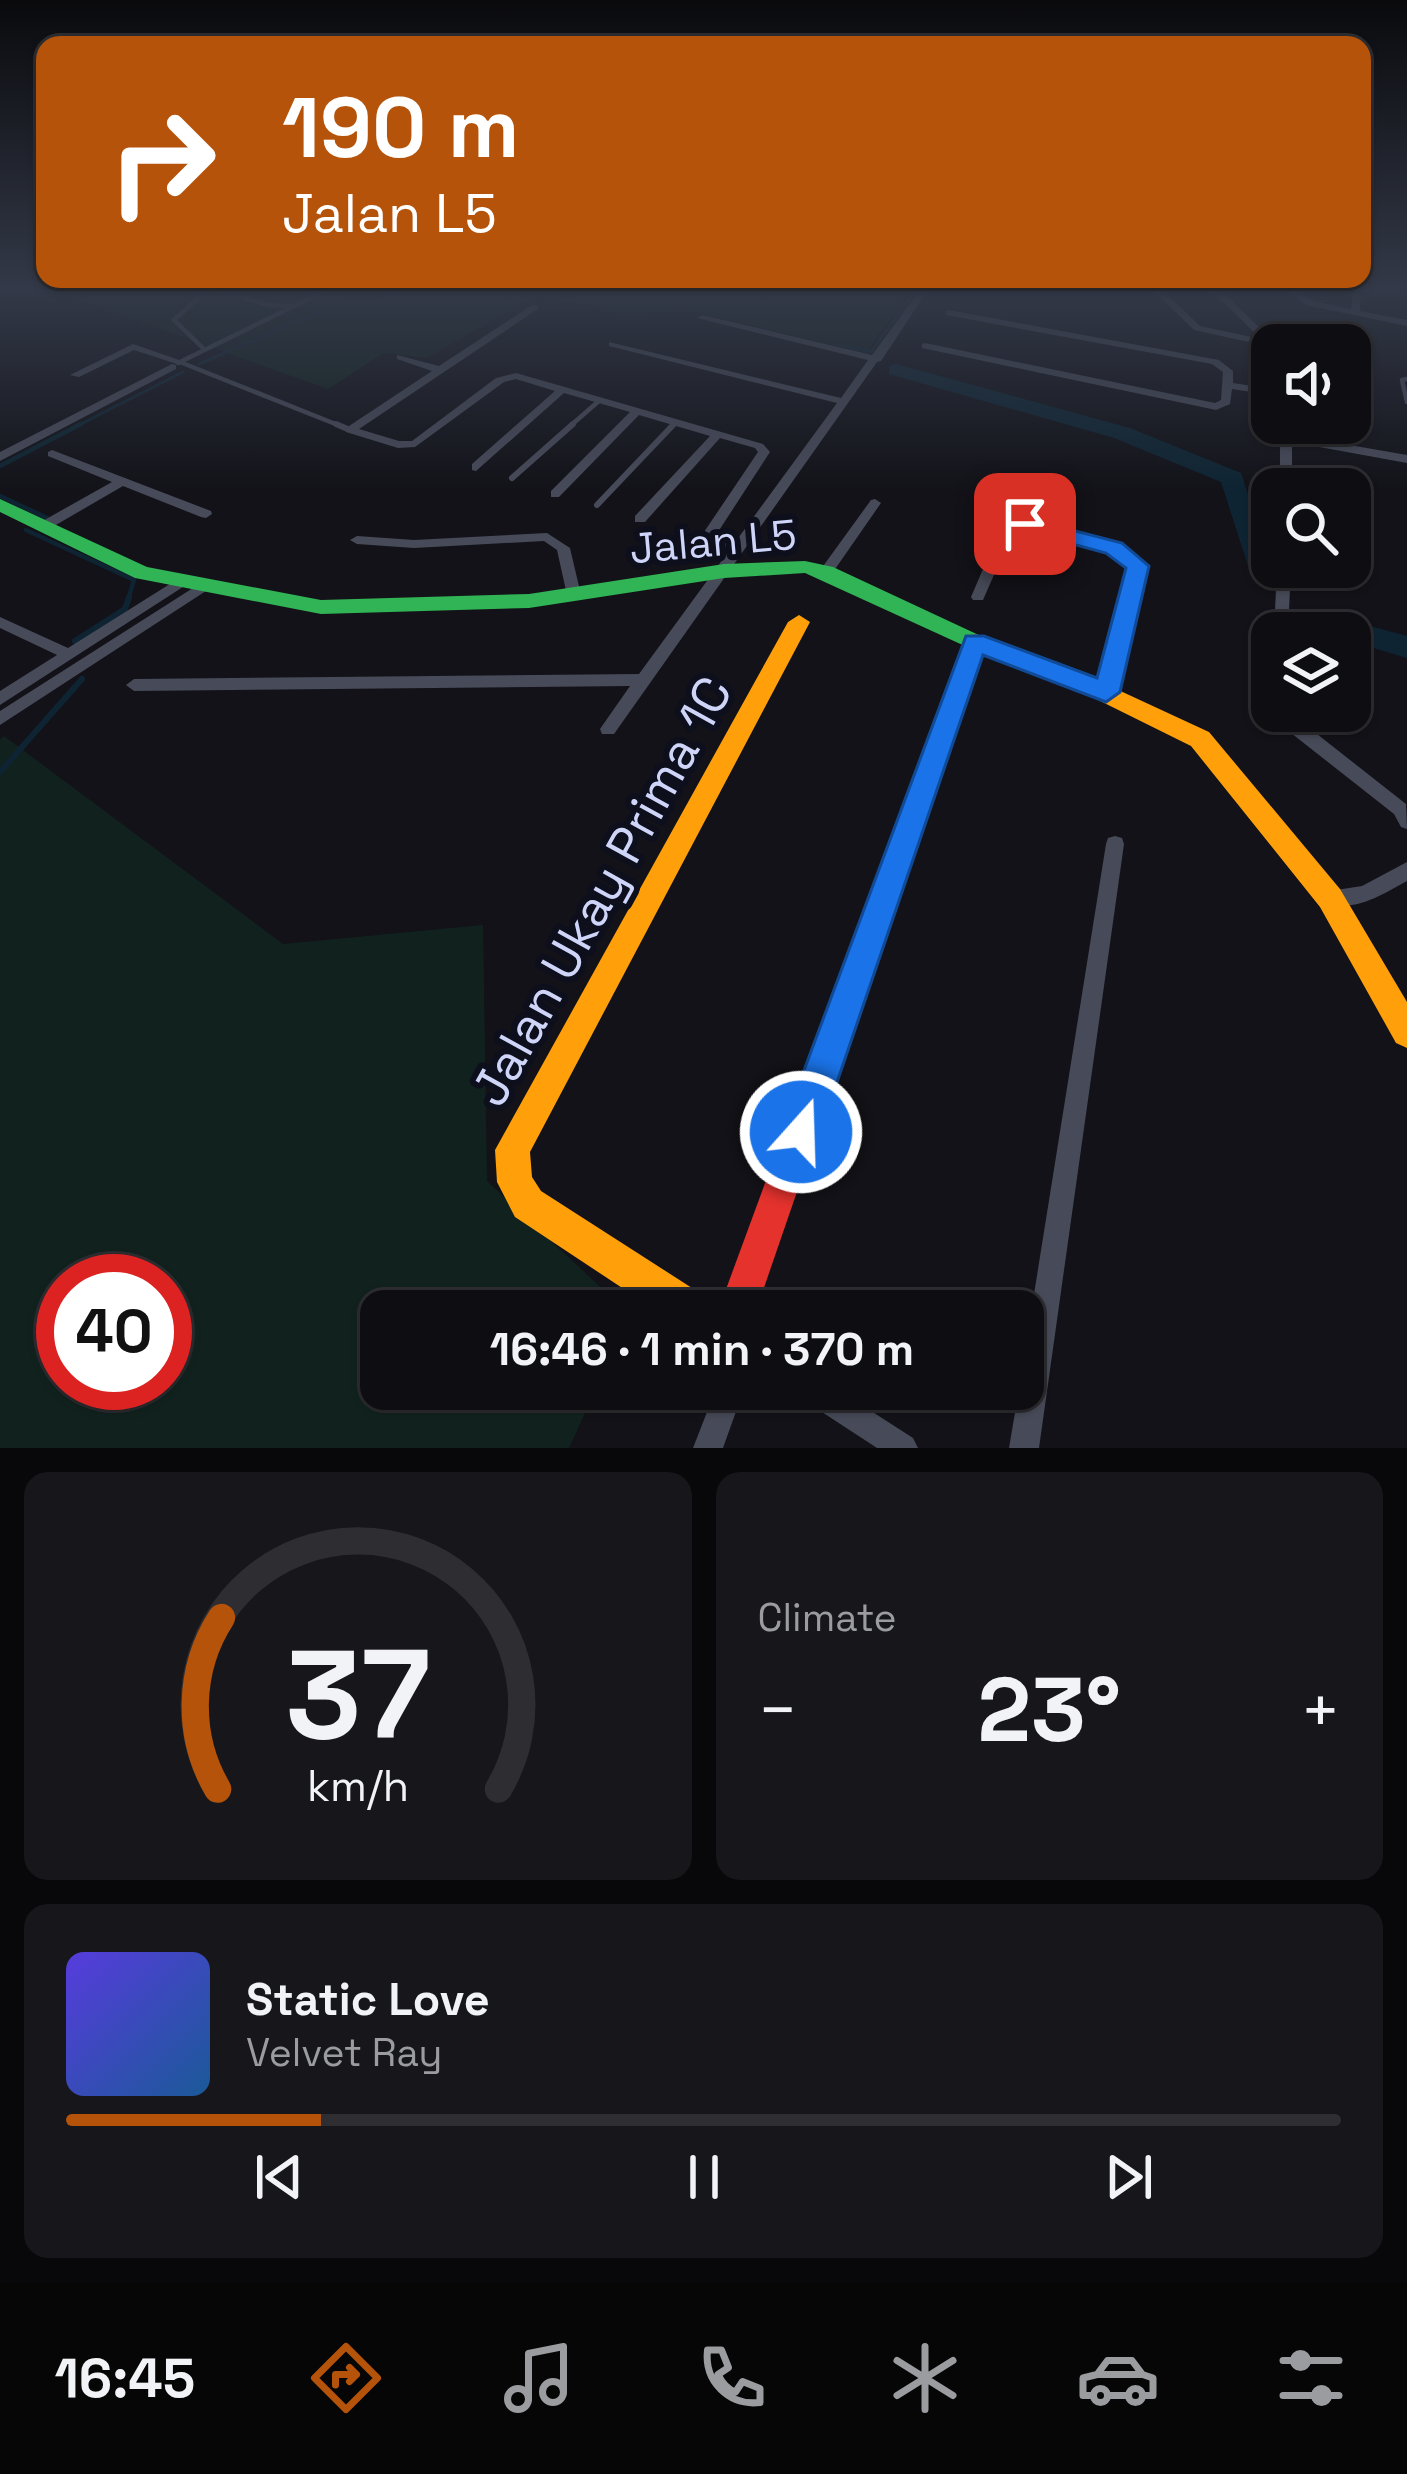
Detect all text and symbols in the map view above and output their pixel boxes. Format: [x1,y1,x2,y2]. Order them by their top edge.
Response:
text: 190 m [282,74,519,182]
icon: right [84,84,240,240]
text: Jalan L5 [282,179,497,248]
map controls [1251,324,1371,732]
button: sound [1251,324,1371,444]
button: search [1251,468,1371,588]
pin [974,473,1076,575]
icon: arrive [992,491,1058,557]
street label: Jalan L5 [627,508,799,575]
button: layers [1251,612,1371,732]
street label: Jalan Ukay Prima 1C [456,665,746,1117]
position arrow [738,1069,864,1195]
speed limit sign: 40 [36,1254,192,1410]
text: 16:46 · 1 min · 370 m [490,1321,914,1378]
text: Climate [758,1593,897,1642]
text: 37 [285,1615,430,1774]
text: 23° [977,1652,1121,1767]
text: − [758,1668,798,1752]
text: + [1300,1668,1341,1752]
text: km/h [307,1759,409,1814]
text: Static Love [246,1971,490,2028]
text: Velvet Ray [246,2028,442,2077]
icon: previous [246,2144,312,2210]
icon: pause [671,2144,737,2210]
icon: next [1096,2144,1162,2210]
icon: directions [304,2336,388,2420]
icon: music [497,2336,581,2420]
icon: phone [690,2336,774,2420]
icon: climate [883,2336,967,2420]
icon: car [1076,2336,1160,2420]
icon: filters [1269,2336,1353,2420]
text: 16:45 [54,2344,195,2413]

